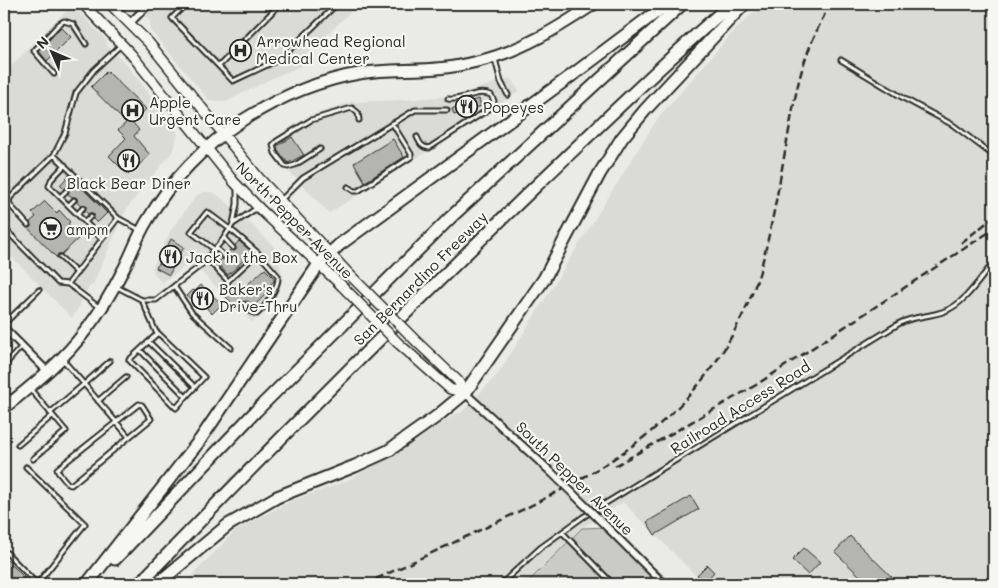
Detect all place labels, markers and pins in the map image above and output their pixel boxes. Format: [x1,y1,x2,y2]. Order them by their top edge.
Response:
place label: Arrowhead Regional Medical Center [256,31,406,68]
hospital icon: Arrowhead Regional Medical Center [228,38,252,62]
place label: Apple Urgent Care [149,92,241,129]
restaurant icon: Popeyes [455,95,479,119]
place label: Popeyes [483,97,544,117]
hospital icon: Apple Urgent Care [121,99,145,123]
restaurant icon: Black Bear Diner [117,148,141,172]
place label: Black Bear Diner [67,173,191,193]
supermarket icon: ampm [38,217,62,241]
place label: ampm [66,219,109,239]
restaurant icon: Jack in the Box [158,245,182,269]
place label: Jack in the Box [186,247,298,267]
place label: Baker's Drive-Thru [219,279,298,316]
restaurant icon: Baker's Drive-Thru [191,286,215,310]

